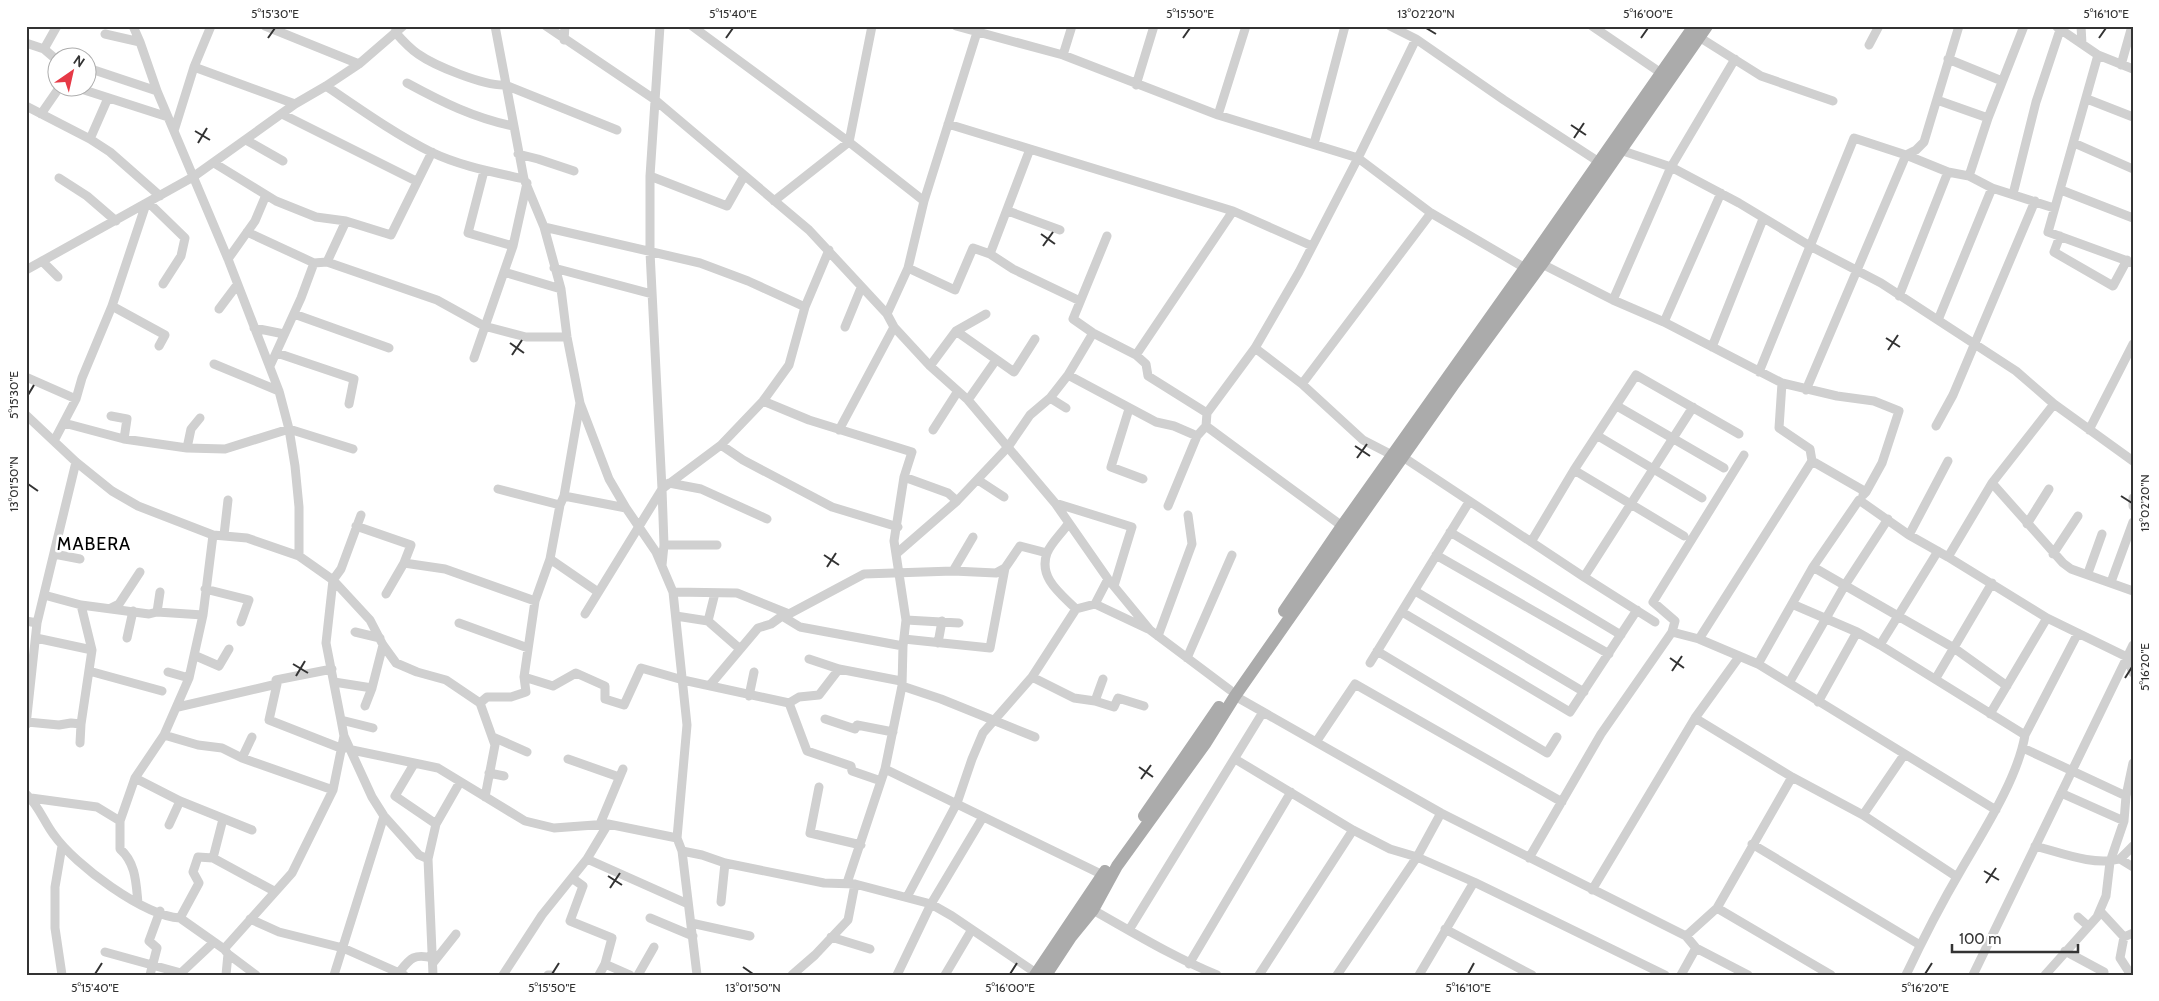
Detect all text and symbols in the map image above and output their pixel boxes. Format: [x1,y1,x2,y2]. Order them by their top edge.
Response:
text: 5°15'30"E [251,6,299,21]
text: 5°15'40"E [709,6,757,21]
text: 5°15'50"E [1166,6,1214,21]
text: 13°02'20"N [1397,6,1455,21]
text: 5°16'00"E [1623,6,1673,21]
text: 5°16'10"E [2083,6,2129,21]
north arrow [48,48,98,98]
text: N [70,51,88,71]
text: 5°15'30"E [6,371,21,419]
text: 13°01'50"N [6,456,21,512]
text: 13°02'20"N [2137,474,2152,532]
district label: MABERA [57,533,131,555]
text: 5°16'20"E [2137,643,2152,691]
scale bar [1952,921,2078,953]
text: 100 m [1959,930,2001,948]
text: 5°15'40"E [71,980,119,995]
text: 5°15'50"E [528,980,576,995]
text: 13°01'50"N [725,980,781,995]
text: 5°16'00"E [985,980,1035,995]
text: 5°16'10"E [1445,980,1491,995]
text: 5°16'20"E [1901,980,1949,995]

